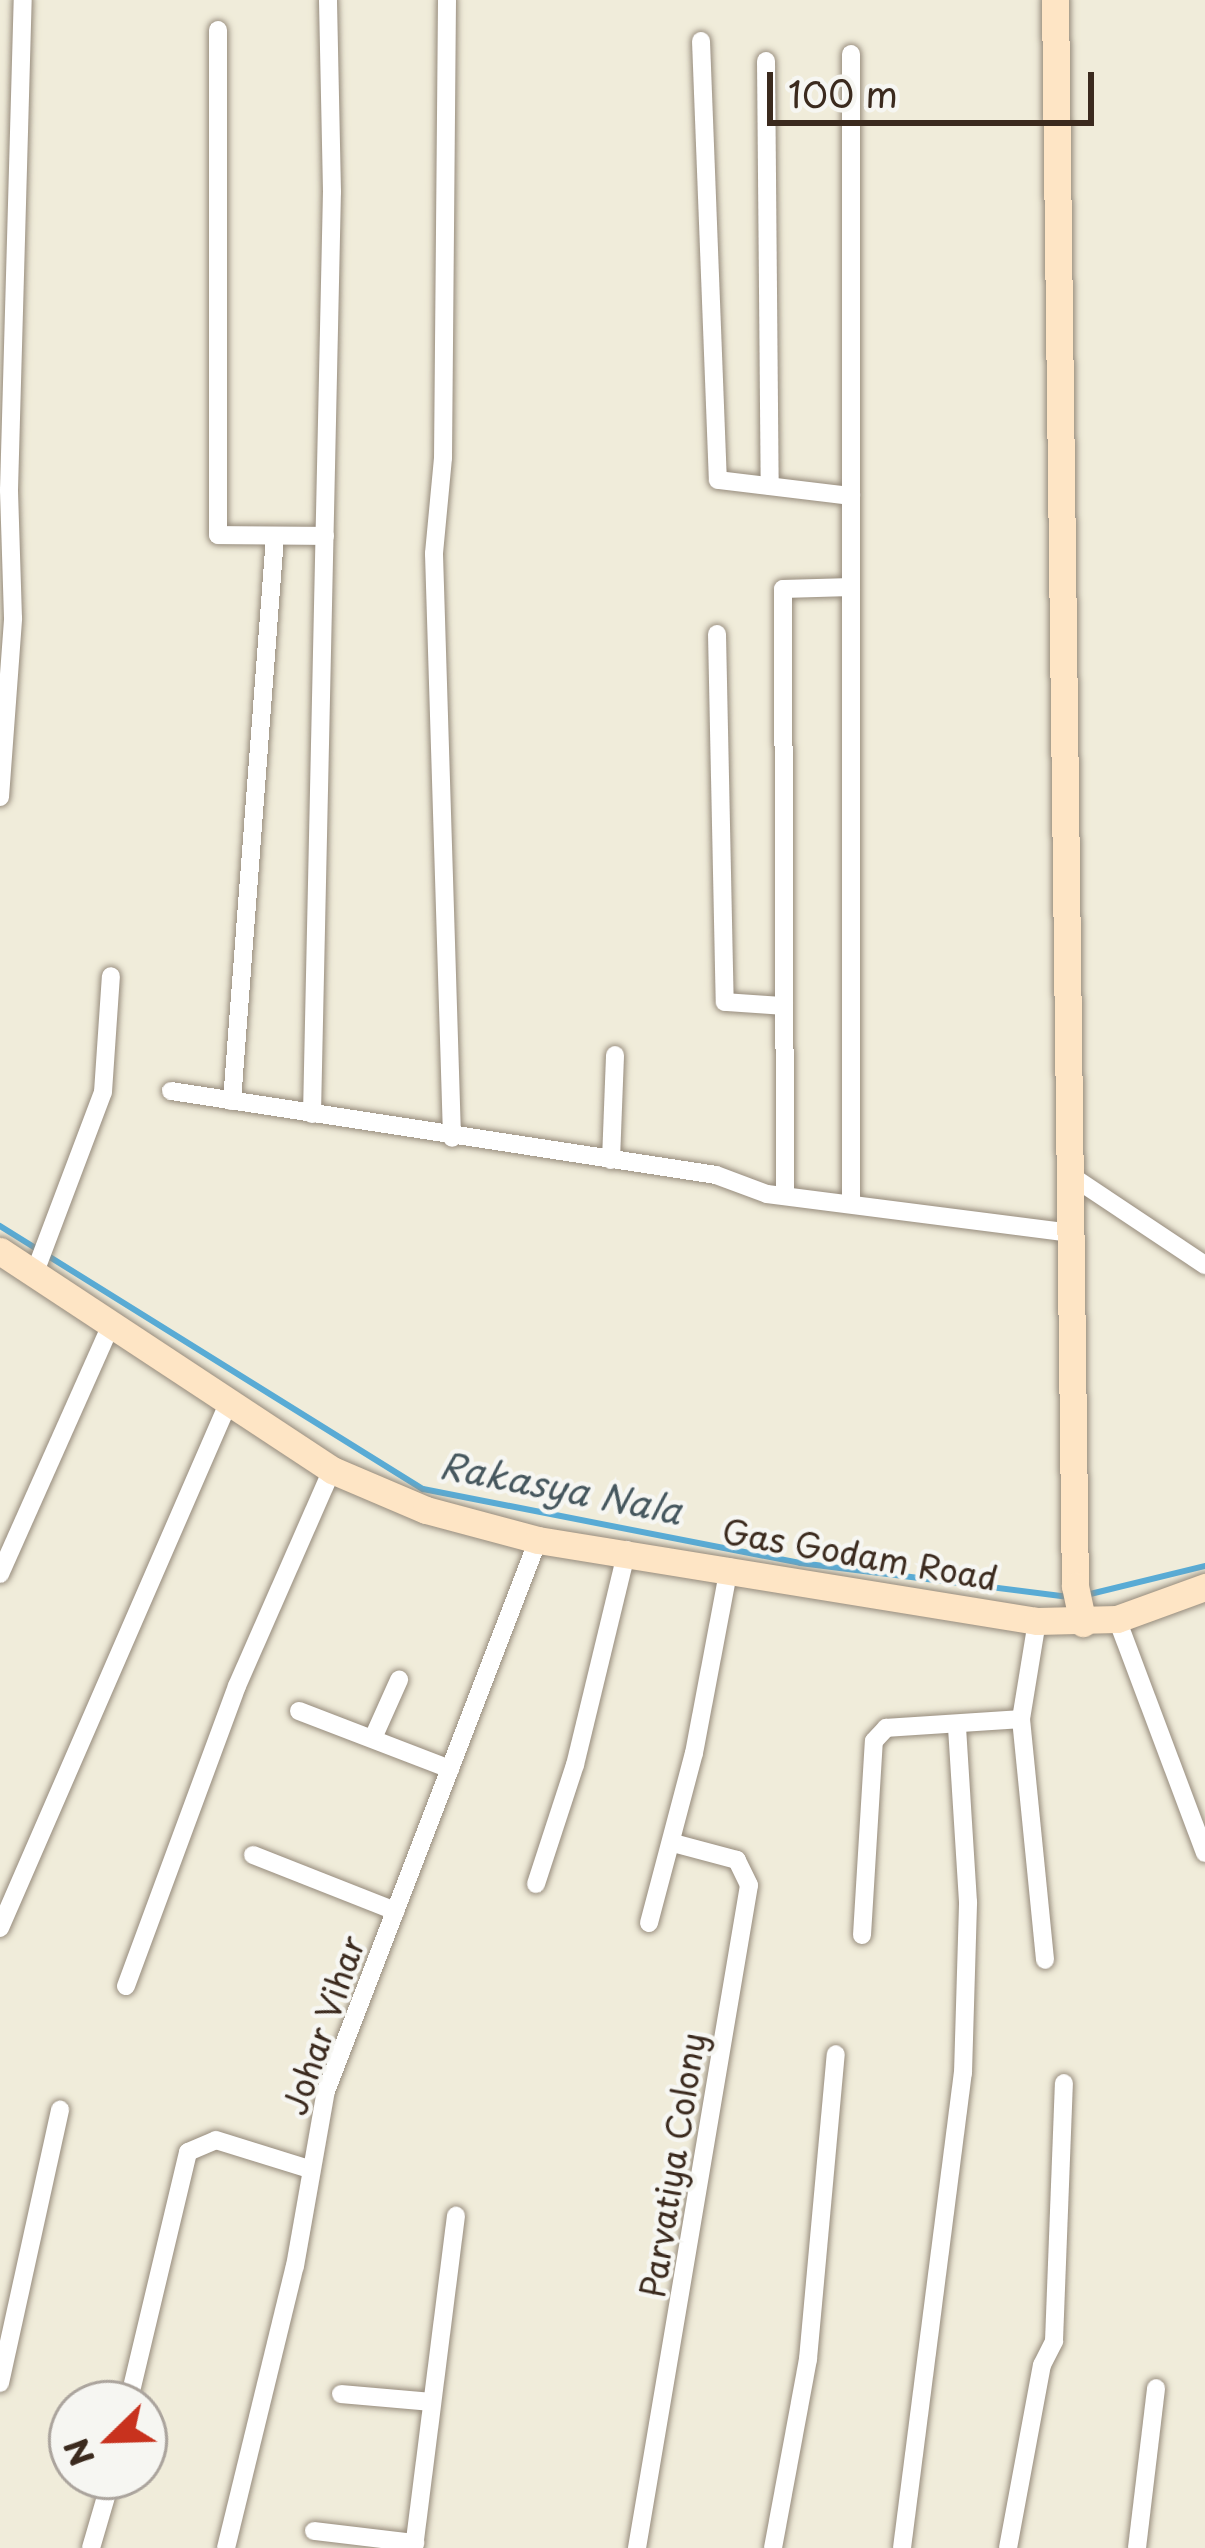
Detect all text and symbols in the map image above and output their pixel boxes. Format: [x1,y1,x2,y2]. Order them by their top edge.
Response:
scale bar [773,48,1100,122]
text: 100 m [788,66,898,120]
water label: Rakasya Nala [436,1442,686,1532]
street label: Gas Godam Road [720,1510,1000,1598]
street label: Johar Vihar [274,1930,372,2120]
street label: Parvatiya Colony [631,2029,713,2301]
north arrow [48,2380,168,2500]
text: N [50,2431,106,2475]

